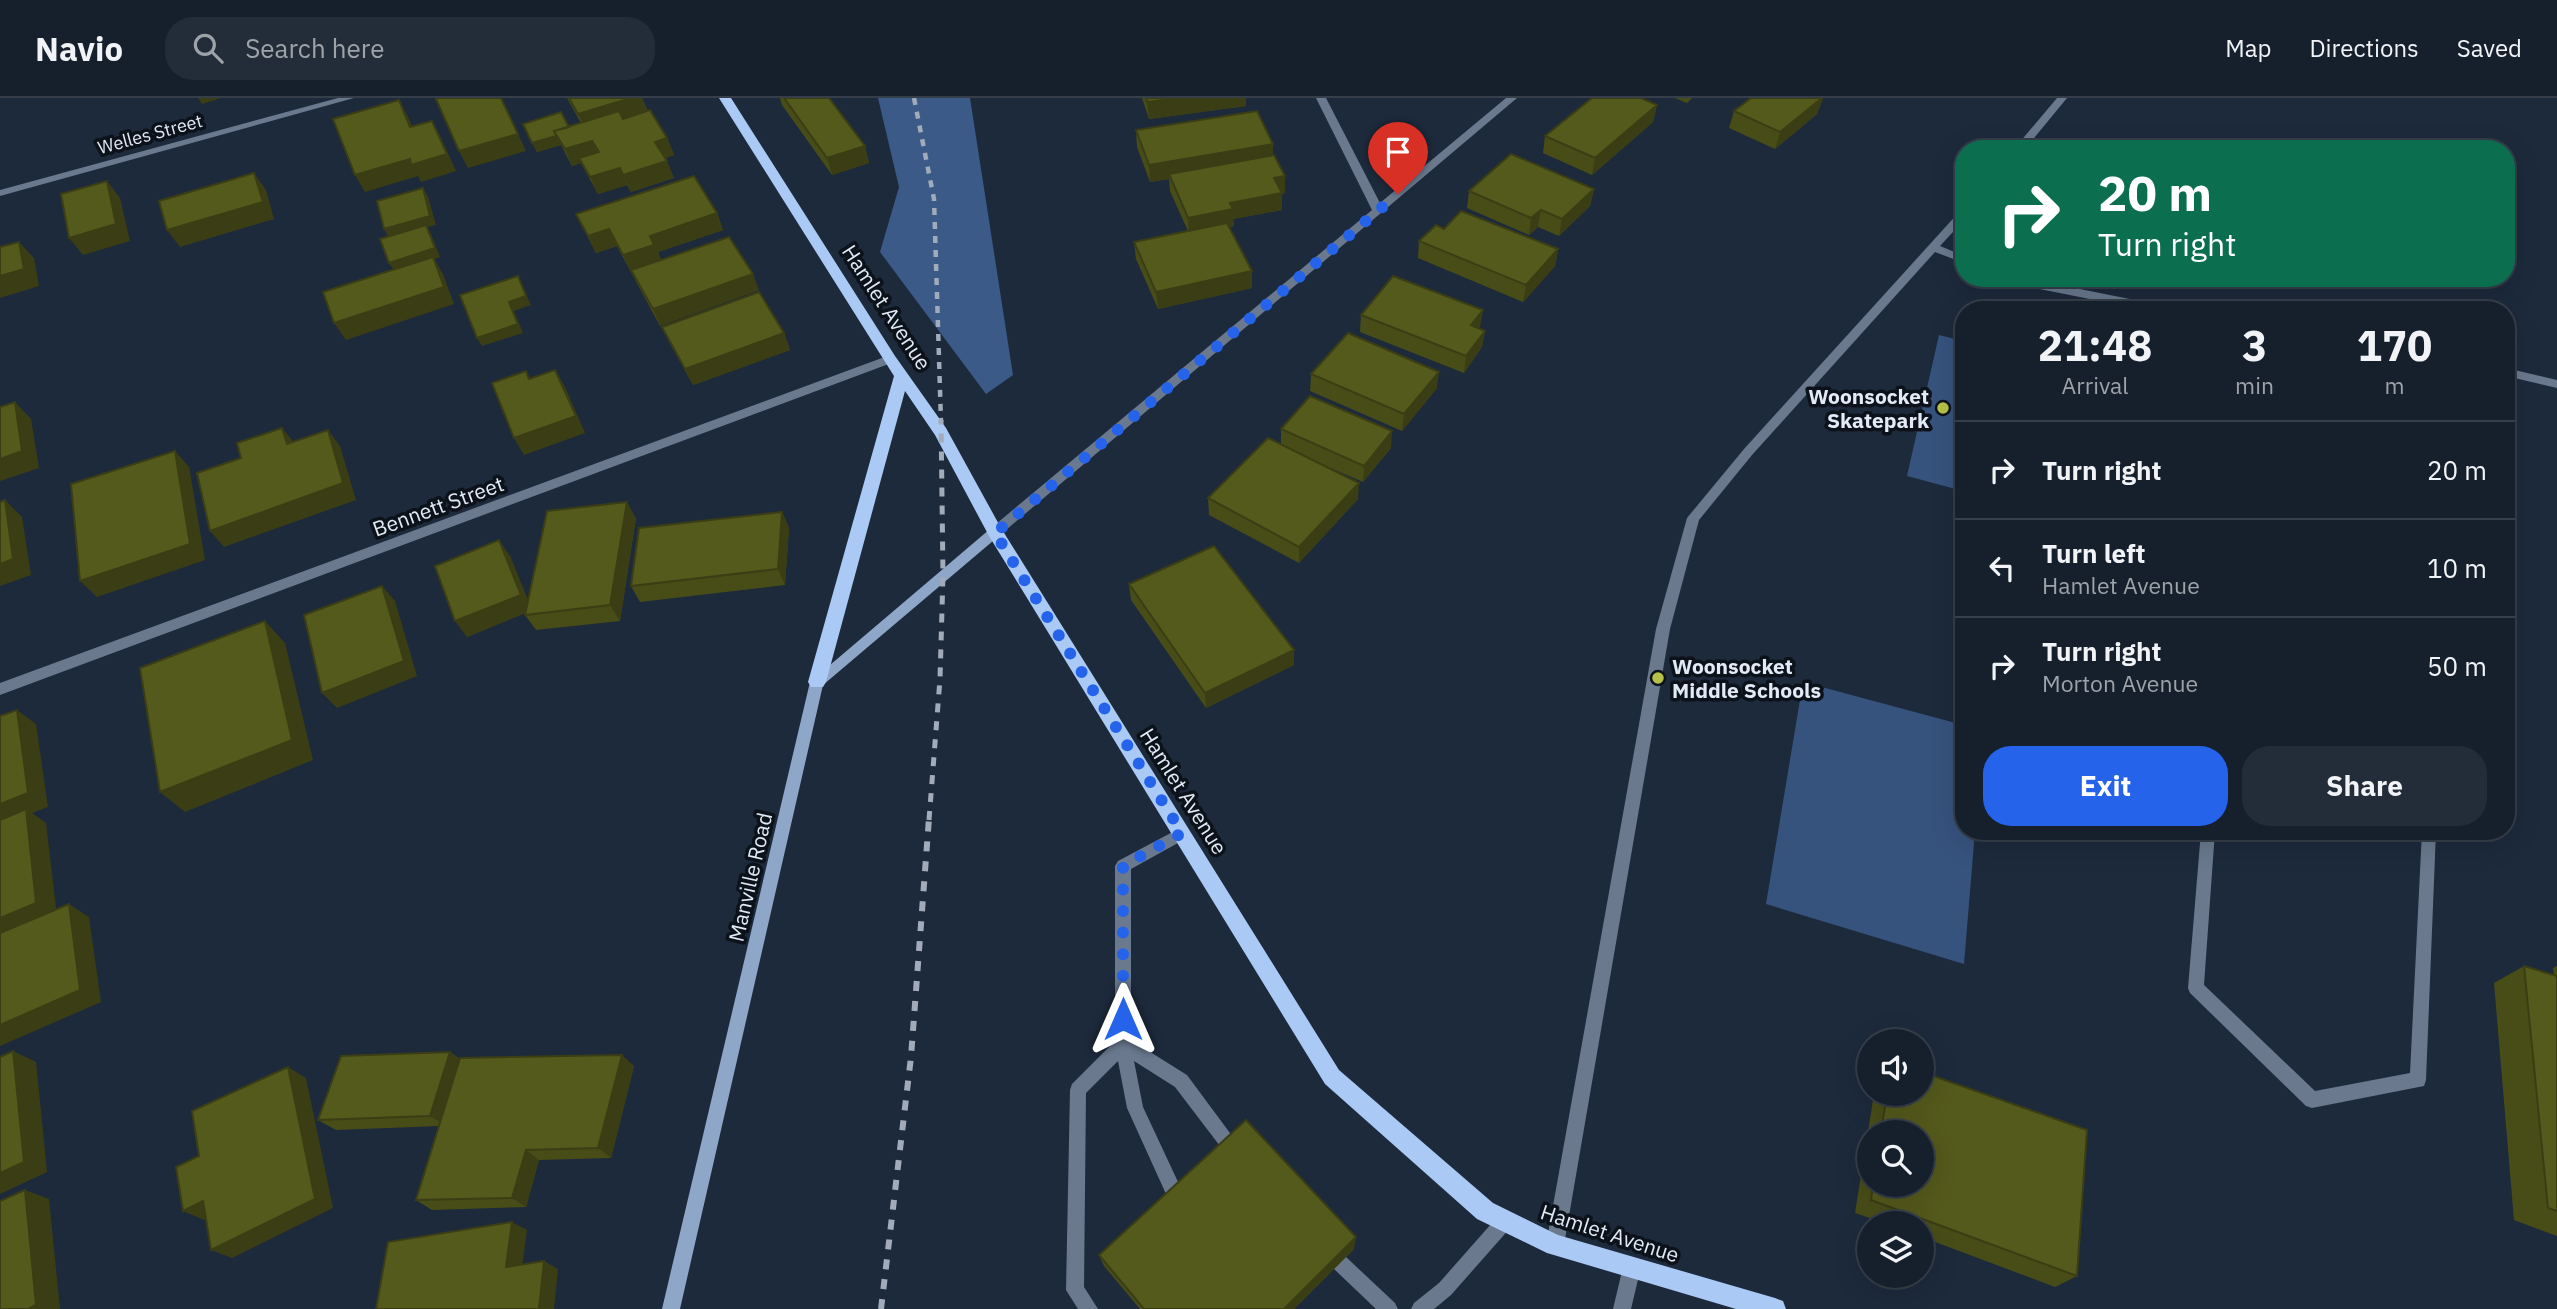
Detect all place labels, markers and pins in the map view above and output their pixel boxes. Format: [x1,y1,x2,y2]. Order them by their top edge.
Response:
pin [1368,122,1428,194]
place label: Woonsocket Skatepark [1808,382,1930,434]
marker: Woonsocket Skatepark [1935,400,1951,416]
place label: Woonsocket Middle Schools [1672,652,1821,704]
marker: Woonsocket Middle Schools [1650,670,1666,686]

